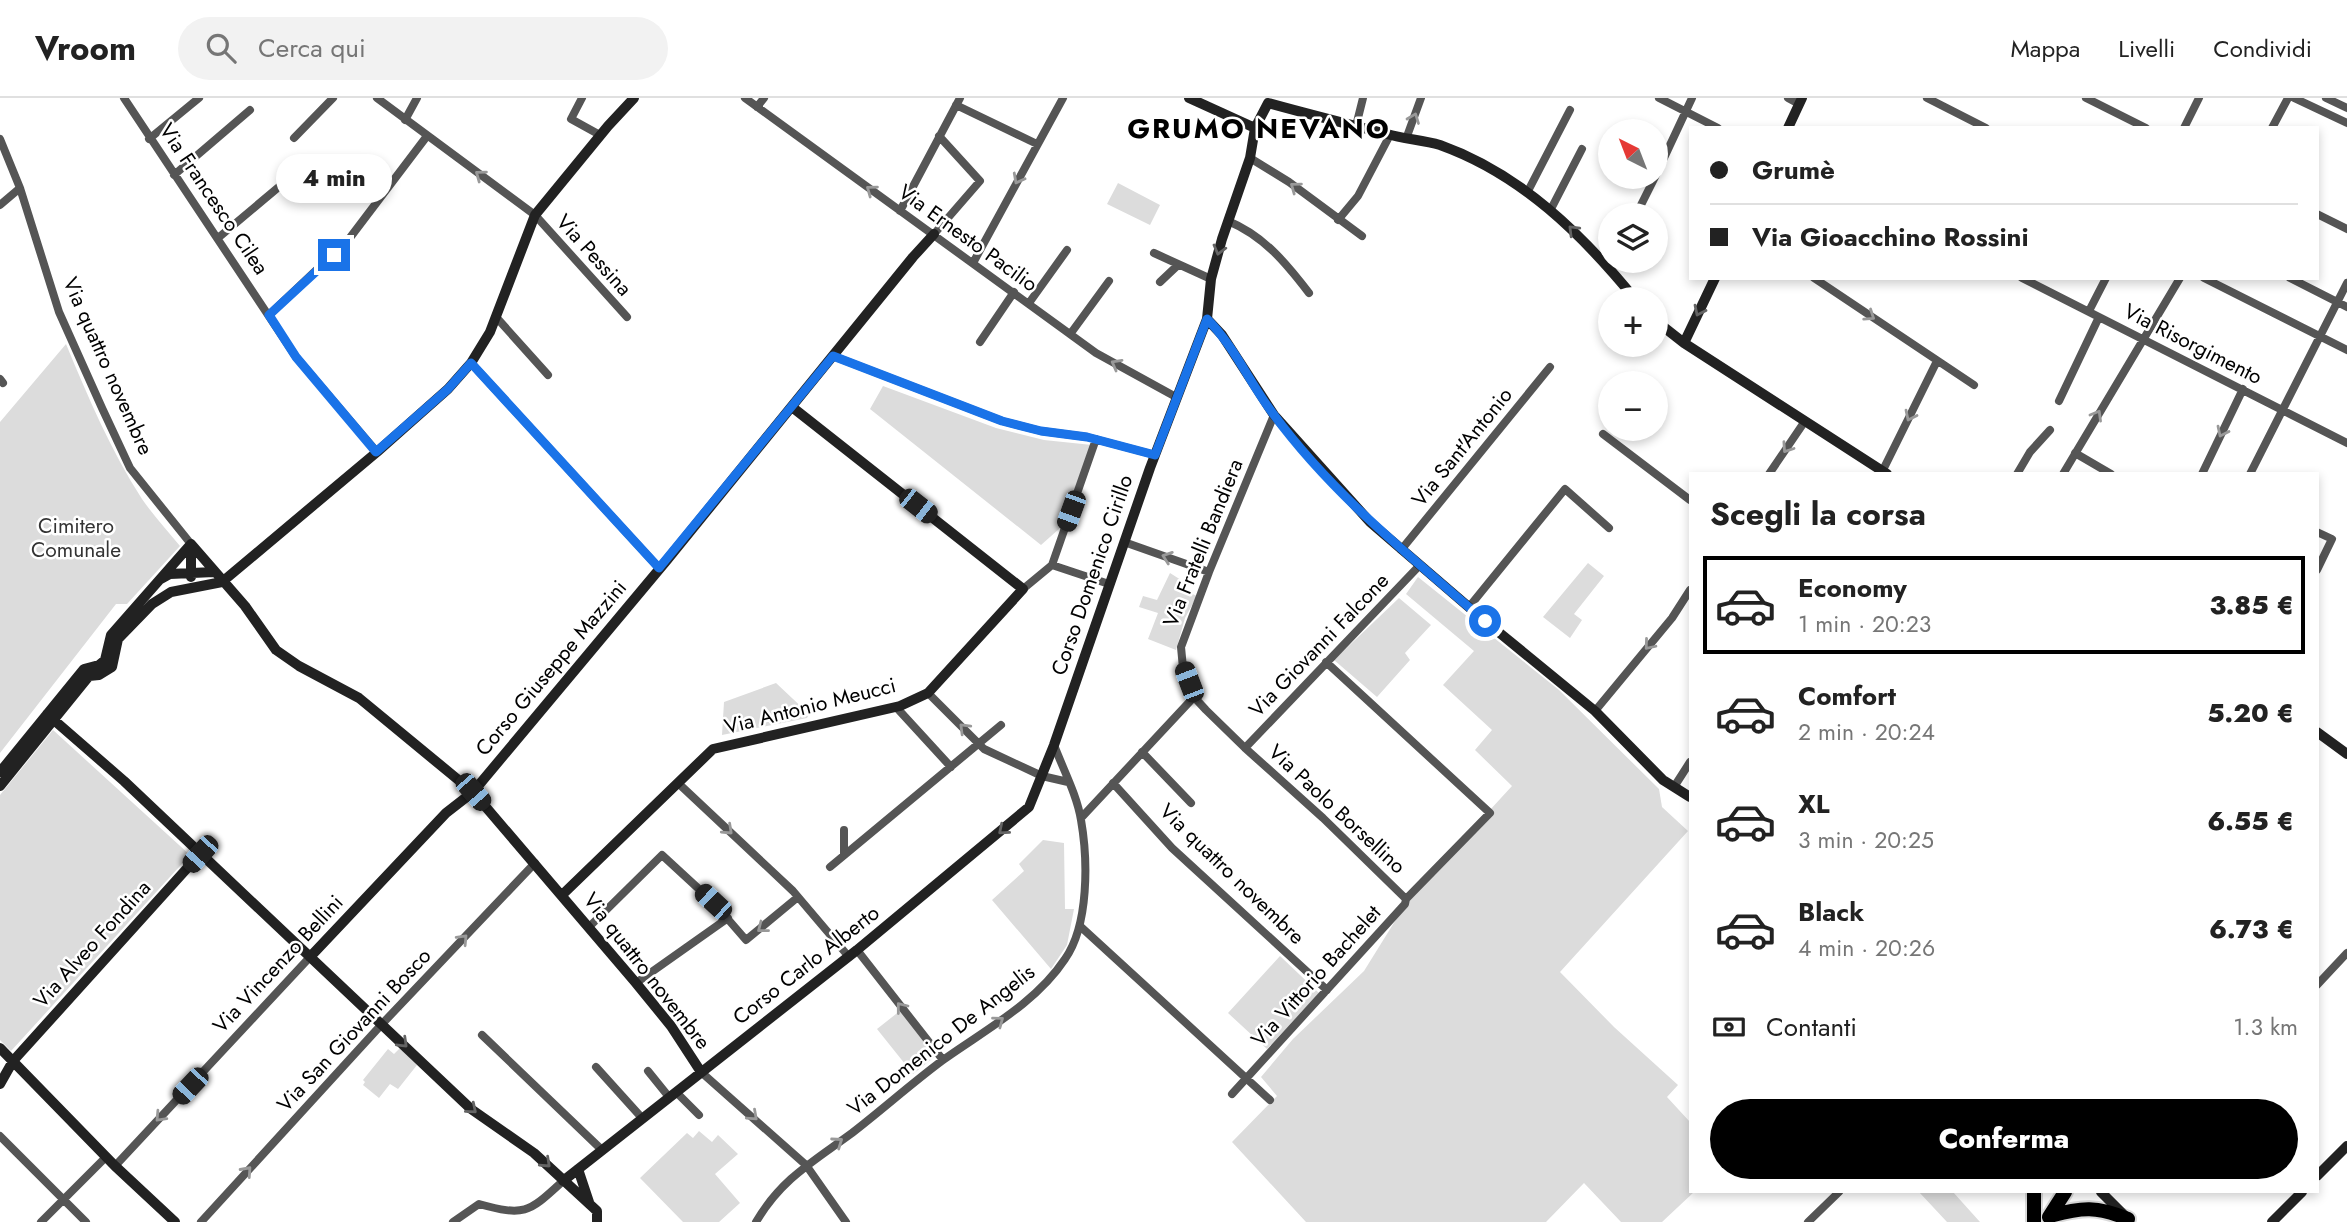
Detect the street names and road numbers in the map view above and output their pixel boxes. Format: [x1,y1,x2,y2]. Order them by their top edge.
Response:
street label: Via Francesco Cilea [152,117,276,281]
street label: Via Ernesto Pacilio [892,177,1044,299]
street label: Via Pessina [549,207,639,303]
street label: Via quattro novembre [55,272,161,460]
street label: Via Risorgimento [2119,296,2267,392]
street label: Via Sant'Antonio [1405,381,1519,513]
street label: Via Fratelli Bandiera [1156,454,1250,632]
street label: Corso Domenico Cirillo [1044,471,1140,679]
street label: Via Giovanni Falcone [1242,566,1396,724]
street label: Corso Giuseppe Mazzini [468,574,634,762]
street label: Via Antonio Meucci [721,670,899,742]
street label: Via Paolo Borsellino [1262,737,1412,881]
street label: Via quattro novembre [1153,797,1311,951]
street label: Via Alveo Fondina [26,873,158,1015]
street label: Via quattro novembre [576,886,718,1056]
street label: Via Vincenzo Bellini [206,888,350,1040]
street label: Corso Carlo Alberto [726,898,886,1032]
street label: Via Vittorio Bachelet [1244,899,1388,1053]
street label: Via San Giovanni Bosco [270,942,438,1118]
street label: Via Domenico De Angelis [841,957,1041,1123]

